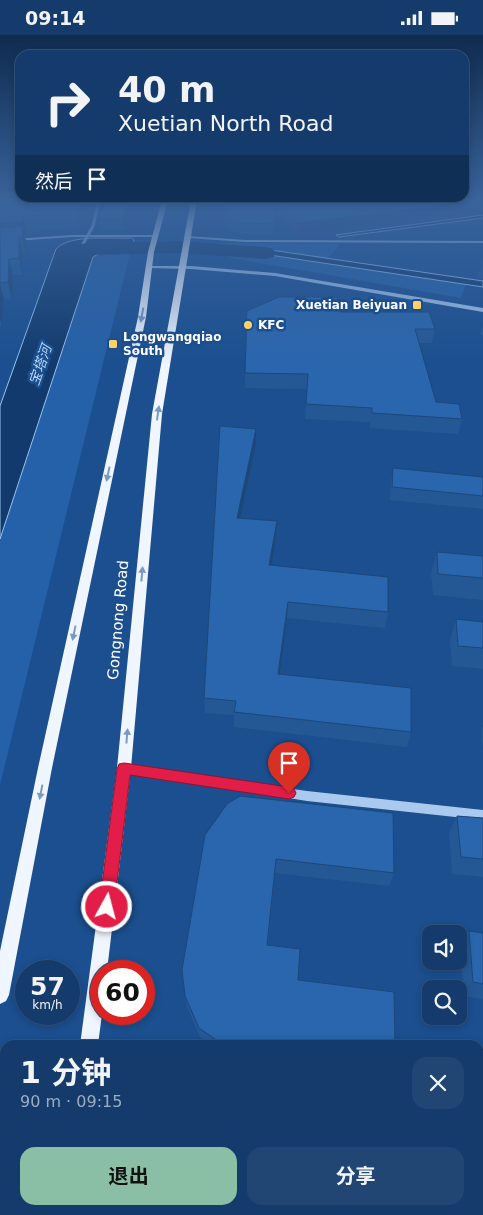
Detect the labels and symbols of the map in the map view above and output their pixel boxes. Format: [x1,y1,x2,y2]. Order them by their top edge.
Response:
place label: Xuetian Beiyuan [296,298,407,312]
marker: Xuetian Beiyuan [411,299,423,311]
one-way arrow [138,307,146,323]
place label: KFC [258,318,284,332]
marker: KFC [242,319,254,331]
place label: Longwangqiao South [123,330,221,358]
marker: Longwangqiao South [107,338,119,350]
water label: 宝塔河 [26,340,55,387]
one-way arrow [154,404,162,420]
one-way arrow [104,466,112,482]
street label: Gongnong Road [104,559,132,681]
one-way arrow [138,566,146,582]
one-way arrow [70,625,78,640]
one-way arrow [123,728,131,744]
pin [268,742,310,793]
one-way arrow [36,784,44,800]
position arrow [80,880,132,932]
speed limit sign: 60 [90,960,155,1025]

